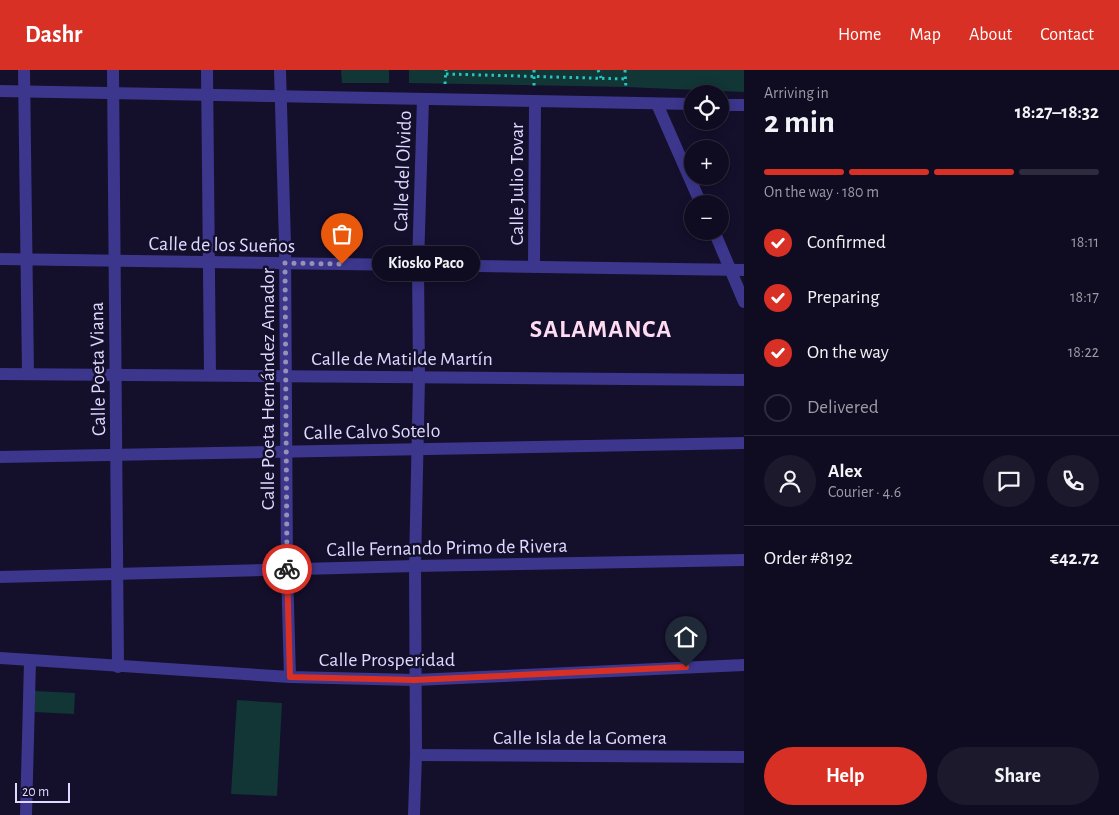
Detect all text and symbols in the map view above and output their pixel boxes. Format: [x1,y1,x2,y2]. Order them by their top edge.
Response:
text: Dashr [25,23,82,47]
text: Home [838,26,881,44]
text: Map [909,26,941,44]
text: About [969,26,1012,44]
text: Contact [1040,26,1094,44]
map controls [684,85,729,240]
button: locate [684,85,729,130]
text: Arriving in [764,85,829,101]
text: 18:27–18:32 [1015,103,1099,122]
text: 2 min [764,106,835,138]
street label: Calle del Olvido [391,110,415,232]
street label: Calle Julio Tovar [507,122,527,245]
button: + [684,140,729,185]
text: On the way · 180 m [764,184,879,200]
button: − [684,195,729,240]
pin [321,213,363,264]
icon: bag [328,220,356,248]
icon: check [764,229,792,257]
text: Confirmed [807,233,886,252]
street label: Calle de los Sueños [148,234,296,256]
text: 18:11 [1071,234,1099,250]
callout: Kiosko Paco [372,246,480,282]
text: Kiosko Paco [388,255,464,271]
street label: Calle Poeta Hernández Amador [258,267,278,510]
icon: check [764,284,792,312]
text: Preparing [807,288,880,307]
text: 18:17 [1070,289,1099,305]
street label: Calle Poeta Viana [87,302,109,436]
district label: SALAMANCA [530,317,672,342]
icon: check [764,339,792,367]
text: On the way [807,343,889,362]
text: 18:22 [1068,344,1099,360]
street label: Calle de Matilde Martín [311,349,493,369]
text: Delivered [807,398,879,417]
street label: Calle Calvo Sotelo [303,421,441,443]
button: person [764,455,816,507]
button: chat [983,455,1035,507]
button: phone [1047,455,1099,507]
text: Alex [828,462,862,481]
text: Courier · 4.6 [828,484,901,500]
street label: Calle Fernando Primo de Rivera [326,536,568,560]
courier [262,544,312,594]
text: Order #8192 [764,549,853,568]
text: €42.72 [1050,549,1099,568]
icon: bike [273,555,301,583]
pin [665,616,707,667]
icon: home [672,623,700,651]
street label: Calle Prosperidad [319,650,455,670]
street label: Calle Isla de la Gomera [493,728,667,748]
button: Help [764,747,927,805]
button: Share [937,747,1099,805]
scale bar [15,780,70,803]
text: 20 m [22,785,49,799]

